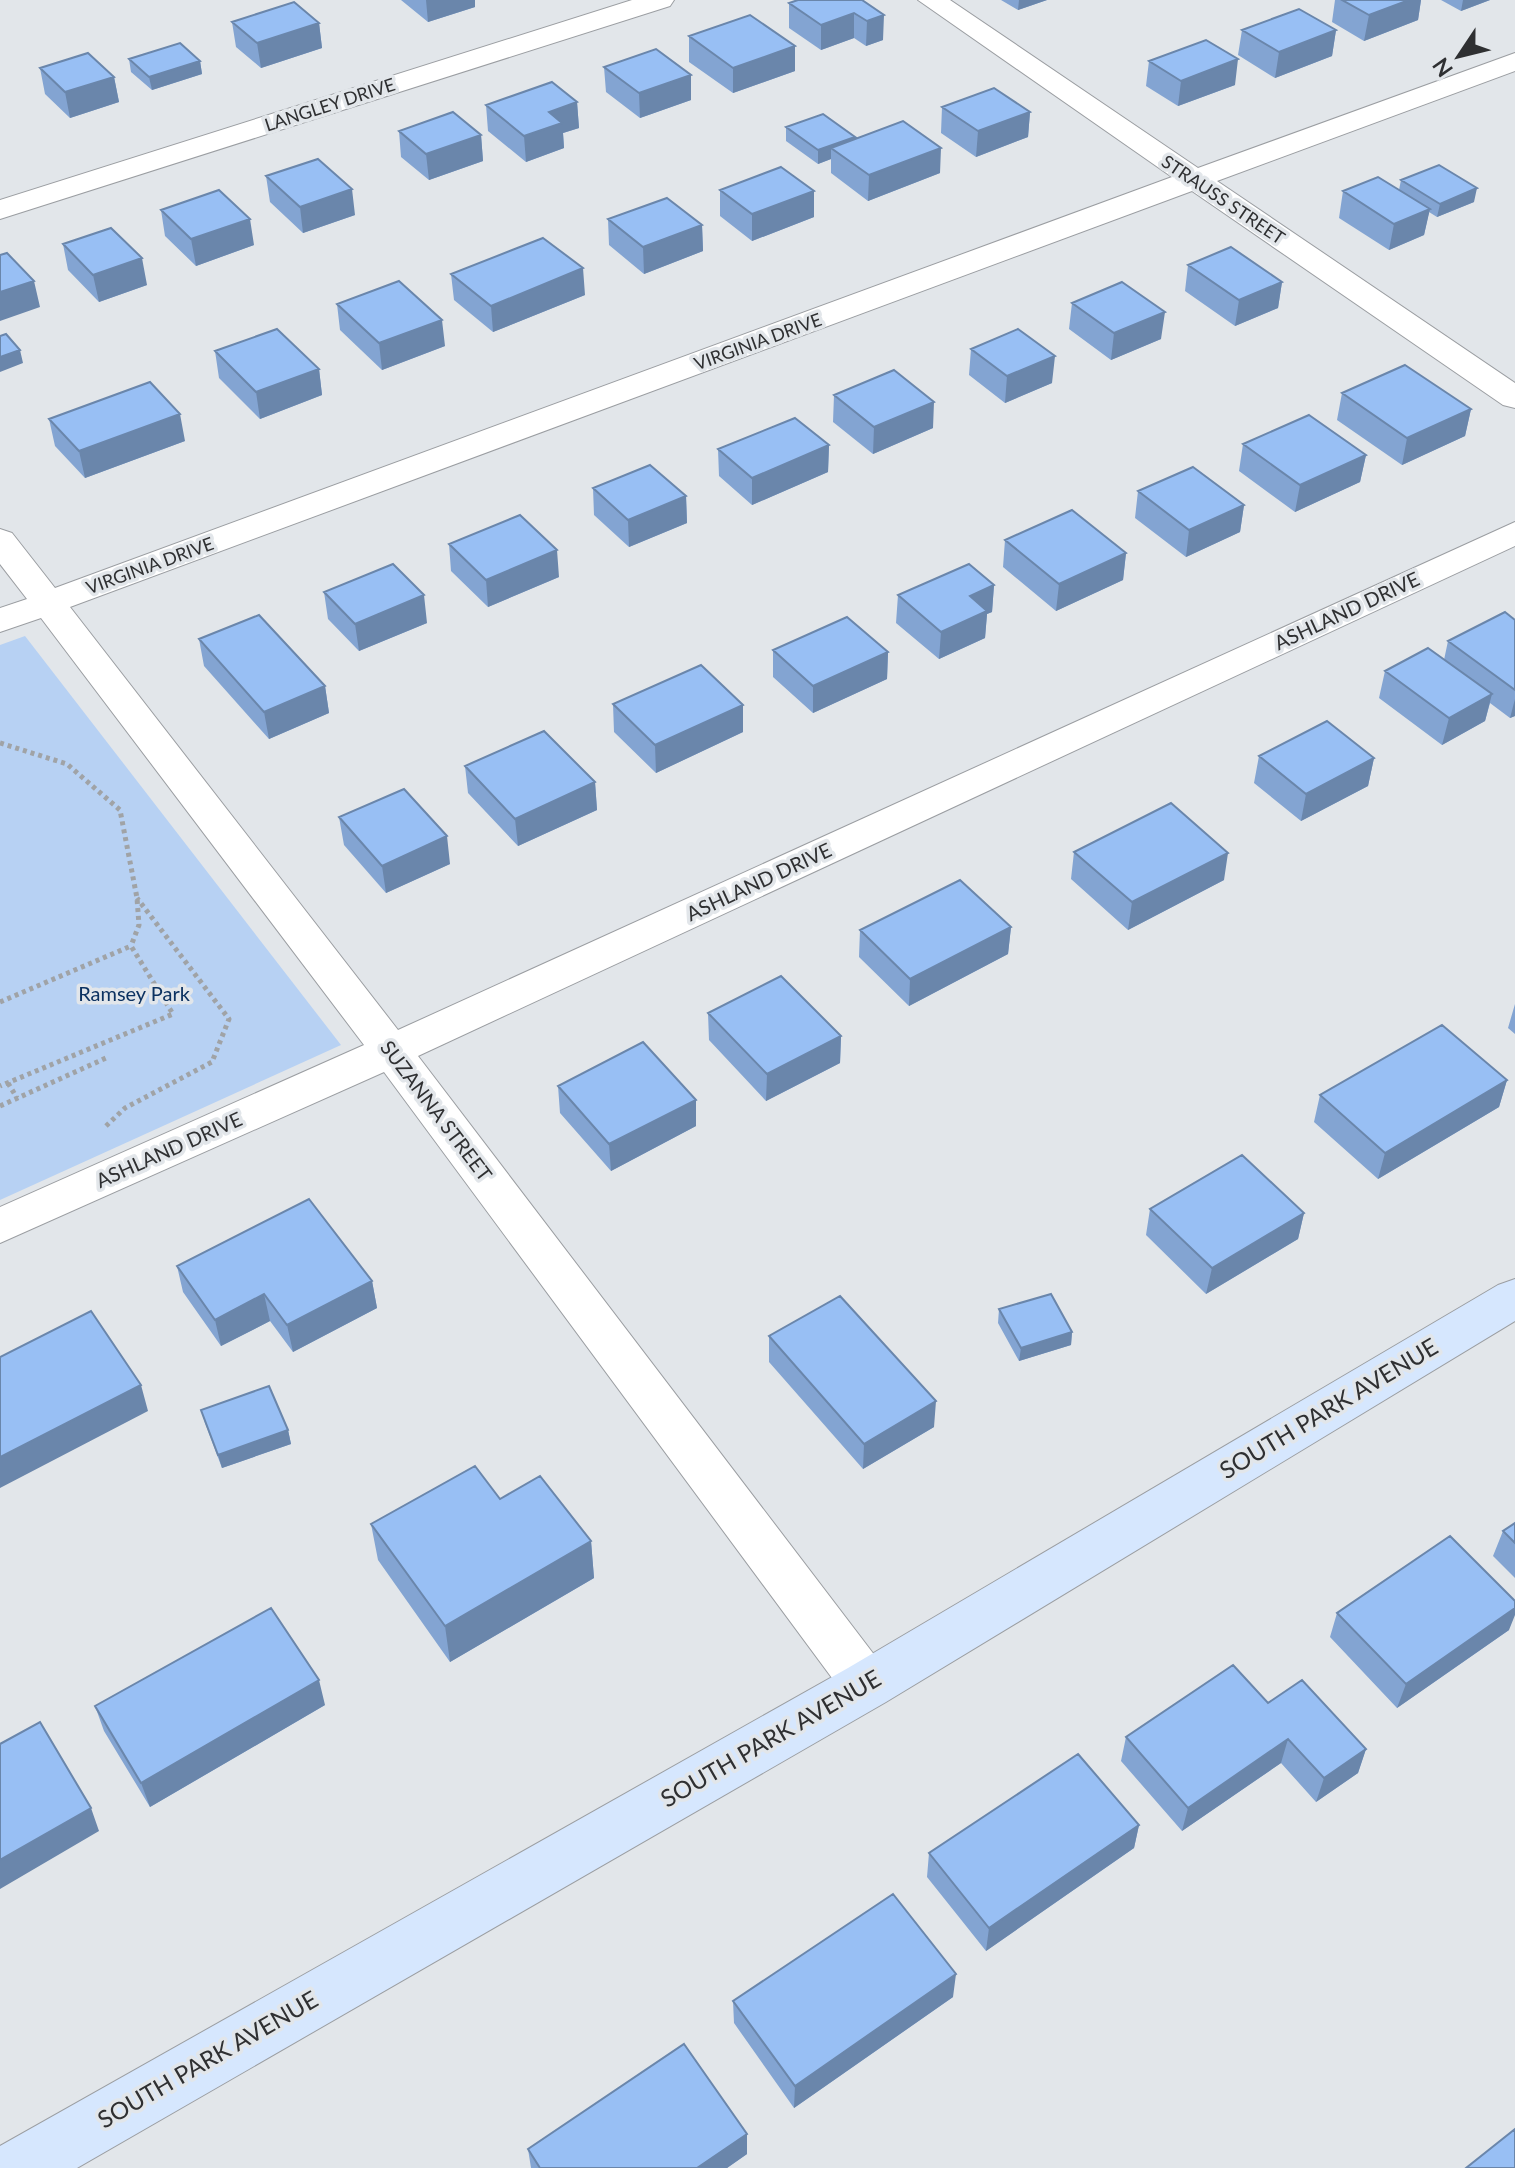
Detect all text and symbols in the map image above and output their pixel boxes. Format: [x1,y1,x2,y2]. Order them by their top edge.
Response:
north arrow [1419,16,1499,96]
text: N [1426,53,1458,82]
street label: LANGLEY DRIVE [262,73,398,135]
street label: STRAUSS STREET [1158,150,1290,249]
street label: VIRGINIA DRIVE [691,308,824,374]
street label: VIRGINIA DRIVE [83,532,216,598]
street label: ASHLAND DRIVE [1270,566,1423,654]
street label: ASHLAND DRIVE [682,837,835,925]
park label: Ramsey Park [78,981,191,1005]
street label: SUZANNA STREET [376,1035,498,1186]
street label: ASHLAND DRIVE [92,1106,245,1192]
street label: SOUTH PARK AVENUE [1214,1331,1442,1484]
street label: SOUTH PARK AVENUE [655,1663,885,1813]
street label: SOUTH PARK AVENUE [92,1984,322,2134]

